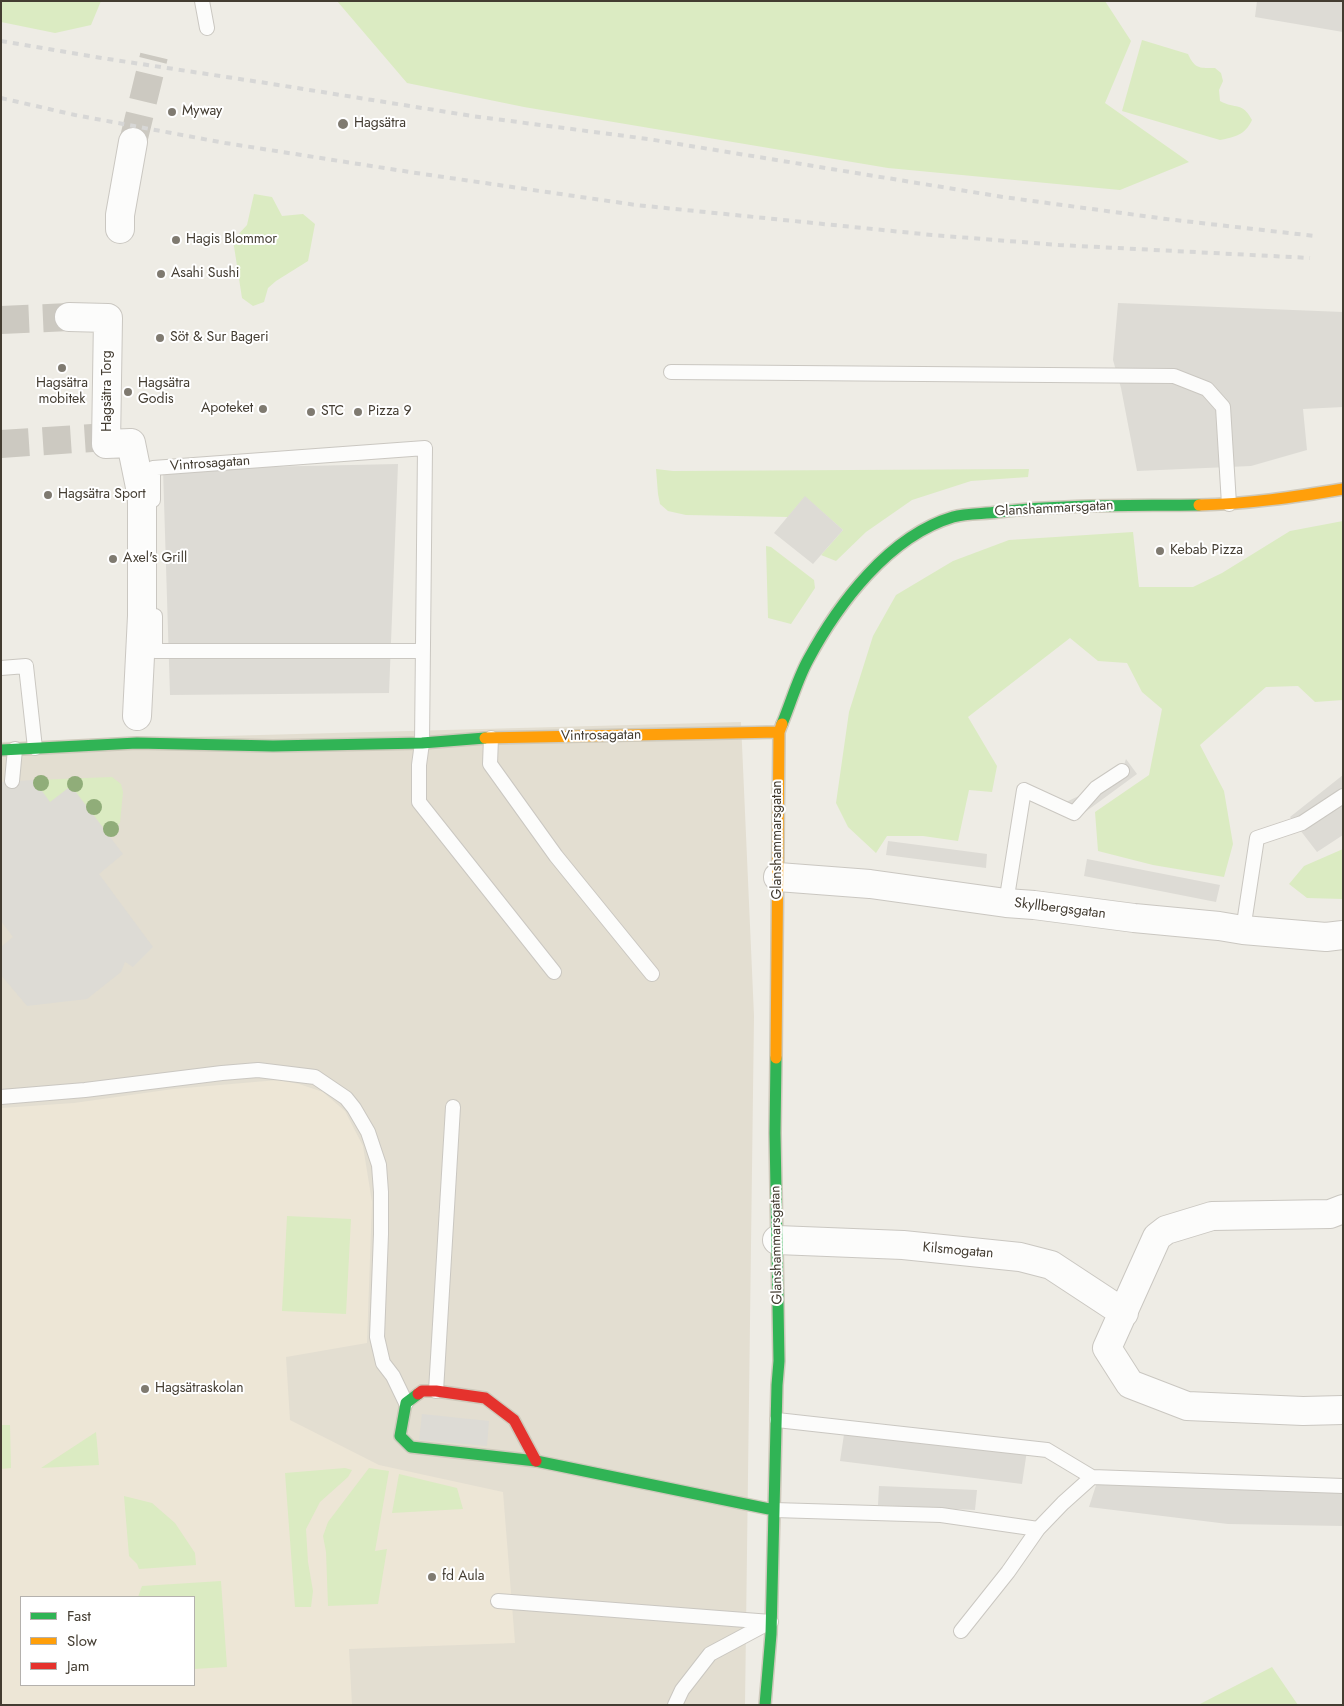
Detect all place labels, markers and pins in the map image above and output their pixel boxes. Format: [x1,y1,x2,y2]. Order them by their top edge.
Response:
place label: Myway [182,104,222,120]
marker: Myway [166,106,178,118]
place label: Hagsätra [354,116,406,132]
marker: Hagsätra [336,117,350,131]
place label: Hagis Blommor [186,232,277,248]
marker: Hagis Blommor [170,234,182,246]
place label: Asahi Sushi [171,266,239,282]
marker: Asahi Sushi [155,268,167,280]
place label: Söt & Sur Bageri [170,330,269,346]
marker: Söt & Sur Bageri [154,332,166,344]
marker: Hagsätra mobitek [56,362,68,374]
place label: Hagsätra mobitek [36,376,88,408]
place label: Hagsätra Godis [138,376,190,408]
marker: Hagsätra Godis [122,386,134,398]
place label: Apoteket [201,401,253,417]
marker: Apoteket [257,403,269,415]
place label: STC [321,404,344,420]
place label: Pizza 9 [368,404,412,420]
marker: STC [305,406,317,418]
marker: Pizza 9 [352,406,364,418]
place label: Hagsätra Sport [58,487,146,503]
marker: Hagsätra Sport [42,489,54,501]
place label: Kebab Pizza [1170,543,1243,559]
marker: Kebab Pizza [1154,545,1166,557]
place label: Axel's Grill [123,551,187,567]
marker: Axel's Grill [107,553,119,565]
place label: Hagsätraskolan [155,1381,244,1397]
marker: Hagsätraskolan [139,1383,151,1395]
place label: fd Aula [442,1569,484,1585]
marker: fd Aula [426,1571,438,1583]

